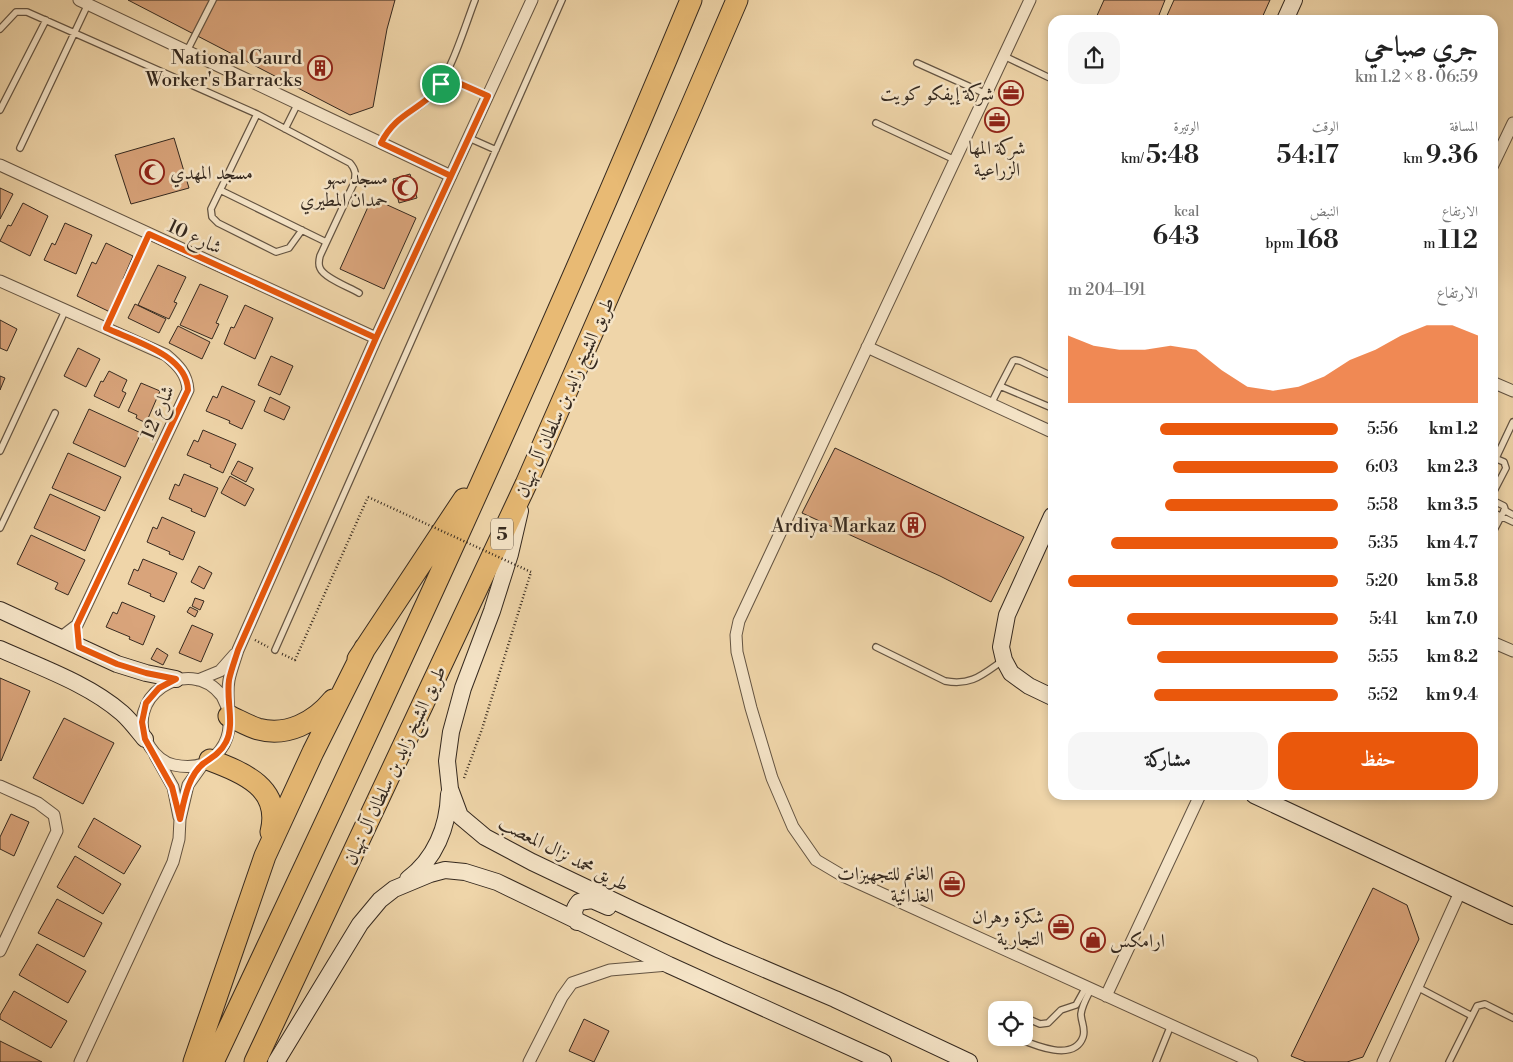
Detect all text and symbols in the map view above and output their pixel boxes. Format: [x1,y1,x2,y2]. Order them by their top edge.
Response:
text: جري صباحي [1364,30,1478,65]
button: share [1068,32,1120,84]
place label: National Gaurd Worker's Barracks [144,46,302,92]
building icon: National Gaurd Worker's Barracks [307,55,333,81]
pin [420,63,462,105]
text: 06:59 · 8 × 1.2 km [1355,67,1478,87]
icon: arrive [427,70,455,98]
office icon: شركة إيفكو كويت [998,80,1024,106]
place label: شركة إيفكو كويت [880,82,994,106]
office icon: شركة المها الزراعية [984,107,1010,133]
text: الوتيرة [1174,118,1199,136]
text: الوقت [1312,118,1339,136]
text: المسافة [1449,118,1478,136]
place label: شركة المها الزراعية [968,136,1026,182]
text: 5:48 [1146,140,1199,171]
text: 54:17 [1276,140,1339,171]
text: 9.36 [1426,140,1478,171]
text: /km [1121,150,1146,168]
text: km [1403,150,1426,168]
mosque icon: مسجد المهدي [139,159,165,185]
place label: مسجد المهدي [170,161,253,188]
place label: مسجد سهو حمدان المطيري [300,166,388,215]
mosque icon: مسجد سهو حمدان المطيري [392,175,418,201]
text: kcal [1174,203,1199,221]
text: النبض [1310,203,1339,221]
text: الارتفاع [1442,203,1478,221]
street label: شارع 10 [162,214,226,263]
text: 643 [1153,221,1199,252]
text: 168 [1297,225,1339,256]
text: 112 [1438,225,1478,256]
text: bpm [1265,235,1297,253]
text: m [1423,235,1438,253]
text: 191–204 m [1068,280,1146,300]
text: الارتفاع [1436,283,1478,303]
street label: طريق الشيخ زايد بن سلطان آل نهيان [510,293,625,504]
street label: شارع 12 [136,382,183,444]
text: 5:56 [1367,419,1398,439]
text: 1.2 km [1429,419,1478,439]
text: 6:03 [1365,457,1398,477]
text: 2.3 km [1427,457,1478,477]
text: 5:58 [1367,495,1398,515]
text: 3.5 km [1427,495,1478,515]
building icon: Ardiya Markaz [900,512,926,538]
place label: Ardiya Markaz [771,514,896,538]
road number: 5 [491,518,513,550]
text: 5:35 [1368,533,1398,553]
text: 4.7 km [1426,533,1478,553]
text: 5:20 [1366,571,1398,591]
text: 5.8 km [1426,571,1478,591]
text: 5:41 [1369,609,1398,629]
text: 7.0 km [1426,609,1478,629]
text: 5:55 [1368,647,1398,667]
text: 8.2 km [1426,647,1478,667]
street label: طريق الشيخ زايد بن سلطان آل نهيان [338,662,456,871]
text: 5:52 [1368,685,1398,705]
text: 9.4 km [1426,685,1478,705]
button: مشاركة [1068,732,1268,790]
button: حفظ [1278,732,1478,790]
street label: طريق محمد نزال المعصب [494,811,633,897]
place label: الغانم للتجهيزات الغذائية [837,862,934,908]
office icon: الغانم للتجهيزات الغذائية [939,871,965,897]
place label: شكرة وهران التجارية [972,905,1044,951]
office icon: شكرة وهران التجارية [1048,914,1074,940]
shop icon: ارامكس [1080,927,1106,953]
place label: ارامكس [1110,929,1165,953]
map controls [988,1001,1033,1046]
button: locate [988,1001,1033,1046]

